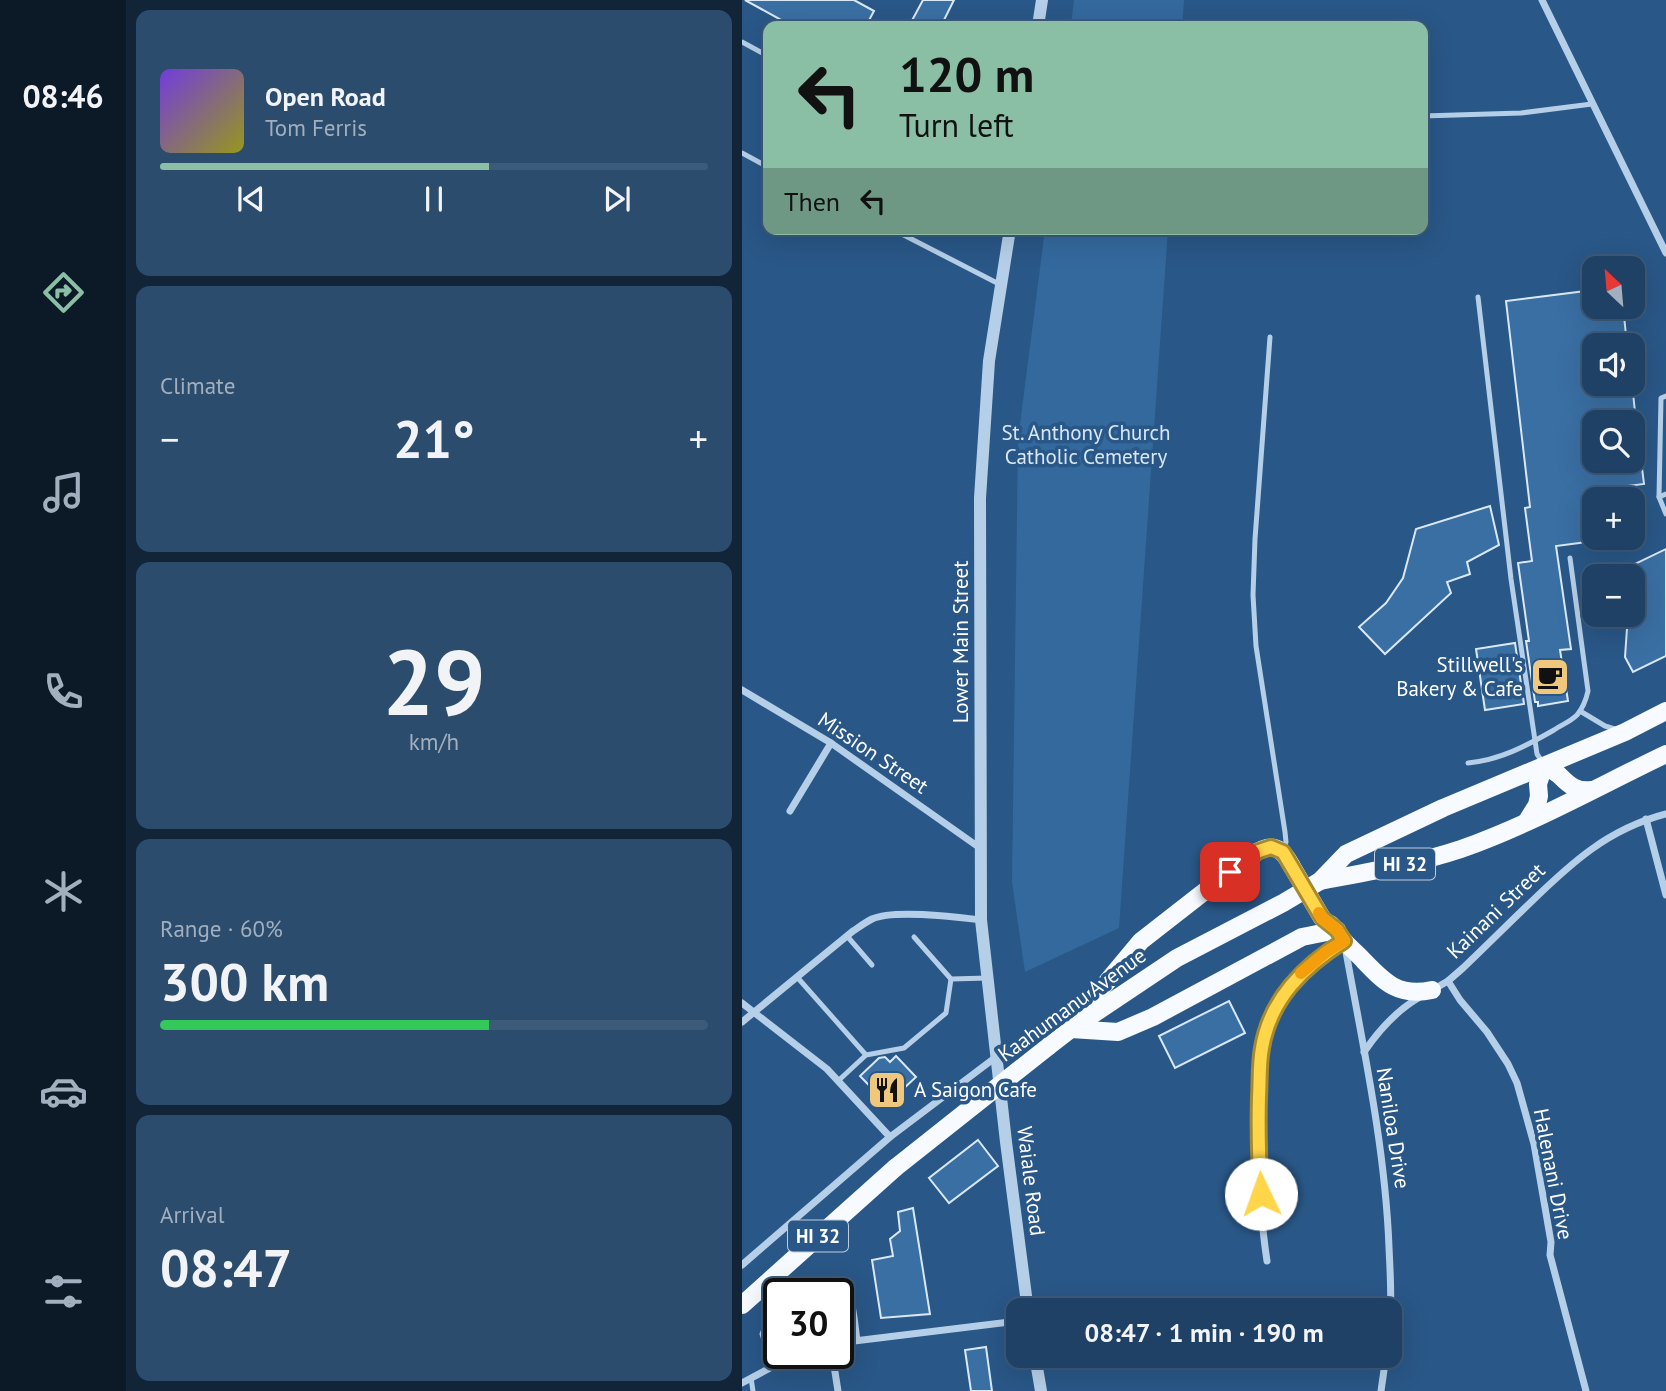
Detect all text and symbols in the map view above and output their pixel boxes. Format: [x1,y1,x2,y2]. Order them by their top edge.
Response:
text: 120 m [899,42,1034,106]
icon: left [784,49,875,140]
text: 08:46 [22,75,104,117]
text: Open Road [265,80,386,113]
text: Turn left [899,104,1014,146]
text: Tom Ferris [265,113,367,142]
icon: previous [232,180,270,218]
icon: pause [415,180,453,218]
icon: next [598,180,636,218]
icon: left [854,182,892,220]
text: Then [784,185,840,218]
north arrow [1582,256,1645,318]
map controls [1582,256,1645,627]
icon: directions [39,268,88,317]
button: sound [1582,333,1645,396]
text: Climate [160,371,235,400]
text: 21° [393,405,475,472]
button: search [1582,410,1645,473]
text: − [160,414,179,463]
text: + [689,414,708,463]
park label: St. Anthony Church Catholic Cemetery [1001,419,1171,470]
icon: music [39,468,88,517]
button: + [1582,487,1645,550]
street label: Lower Main Street [947,561,974,723]
button: − [1582,564,1645,627]
text: 29 [382,622,486,740]
place label: Stillwell's Bakery & Cafe [1396,651,1523,702]
cafe icon: Stillwell's Bakery & Cafe [1529,656,1571,698]
icon: phone [39,667,88,716]
street label: Mission Street [813,706,934,799]
text: km/h [409,727,459,756]
pin [1200,842,1260,902]
road number: HI 32 [1375,848,1435,880]
icon: arrive [1211,853,1249,891]
street label: Kainani Street [1441,857,1551,964]
icon: climate [39,867,88,916]
text: Range · 60% [160,914,283,943]
street label: Kaahumanu Avenue [992,942,1151,1067]
text: 300 km [160,948,329,1015]
street label: Naniloa Drive [1371,1065,1416,1190]
icon: car [39,1067,88,1116]
restaurant icon: A Saigon Cafe [866,1069,908,1111]
place label: A Saigon Cafe [914,1076,1037,1103]
street label: Halenani Drive [1528,1106,1579,1242]
street label: Waiale Road [1011,1125,1052,1237]
position arrow [1224,1157,1298,1231]
text: Arrival [160,1200,224,1229]
road number: HI 32 [788,1220,848,1252]
text: 08:47 [160,1234,292,1301]
icon: filters [39,1267,88,1316]
speed limit sign: 30 [763,1278,854,1369]
text: 08:47 · 1 min · 190 m [1084,1316,1324,1349]

